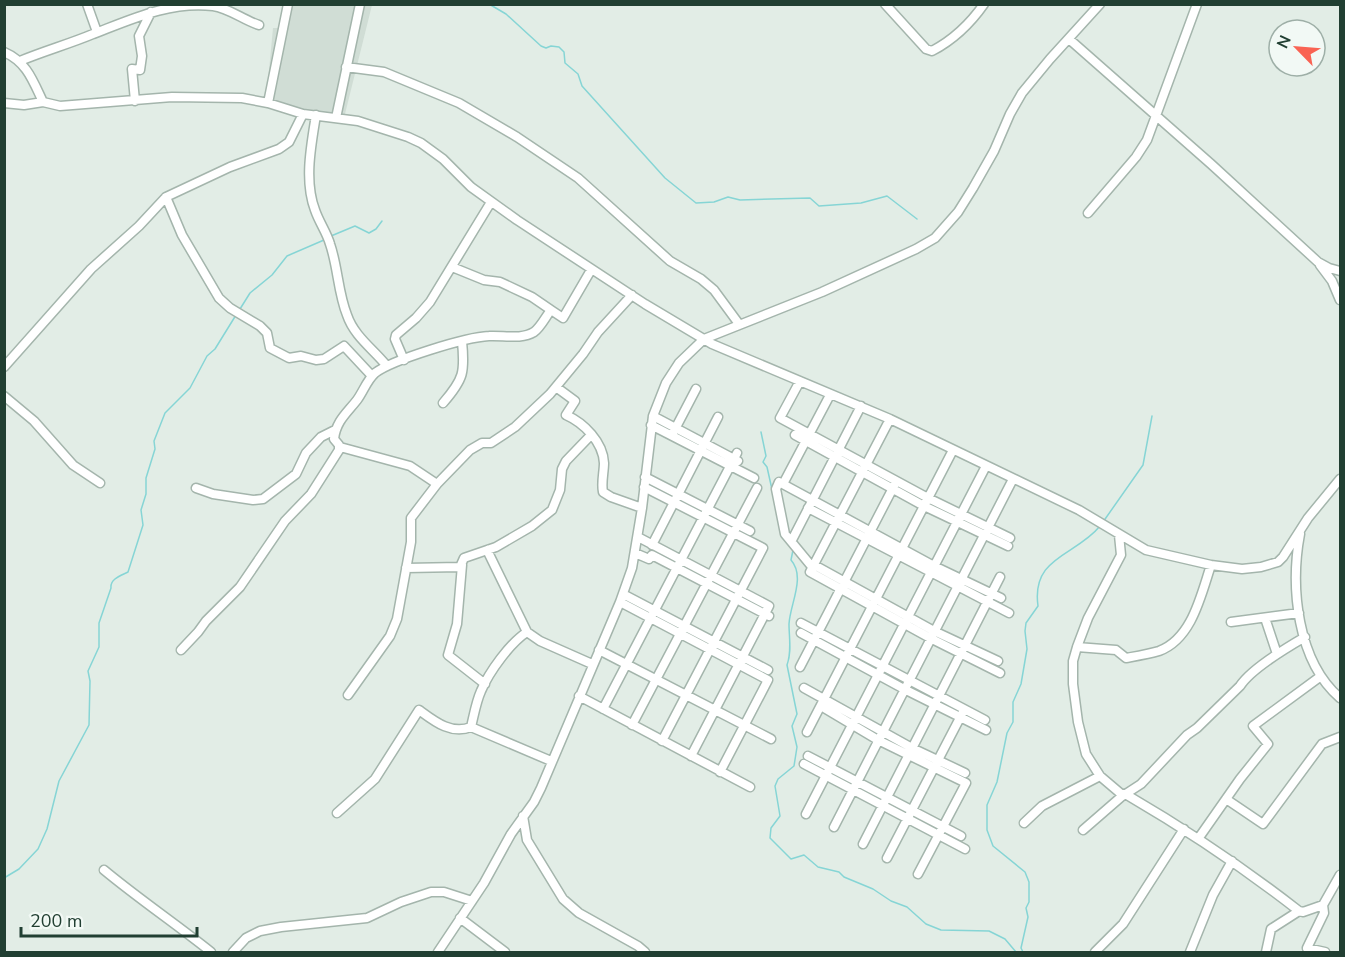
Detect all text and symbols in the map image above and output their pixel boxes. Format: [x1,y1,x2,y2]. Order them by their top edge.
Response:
north arrow [1267,18,1327,78]
text: N [1272,32,1297,52]
scale bar [21,900,196,938]
text: 200 m [30,909,82,933]

